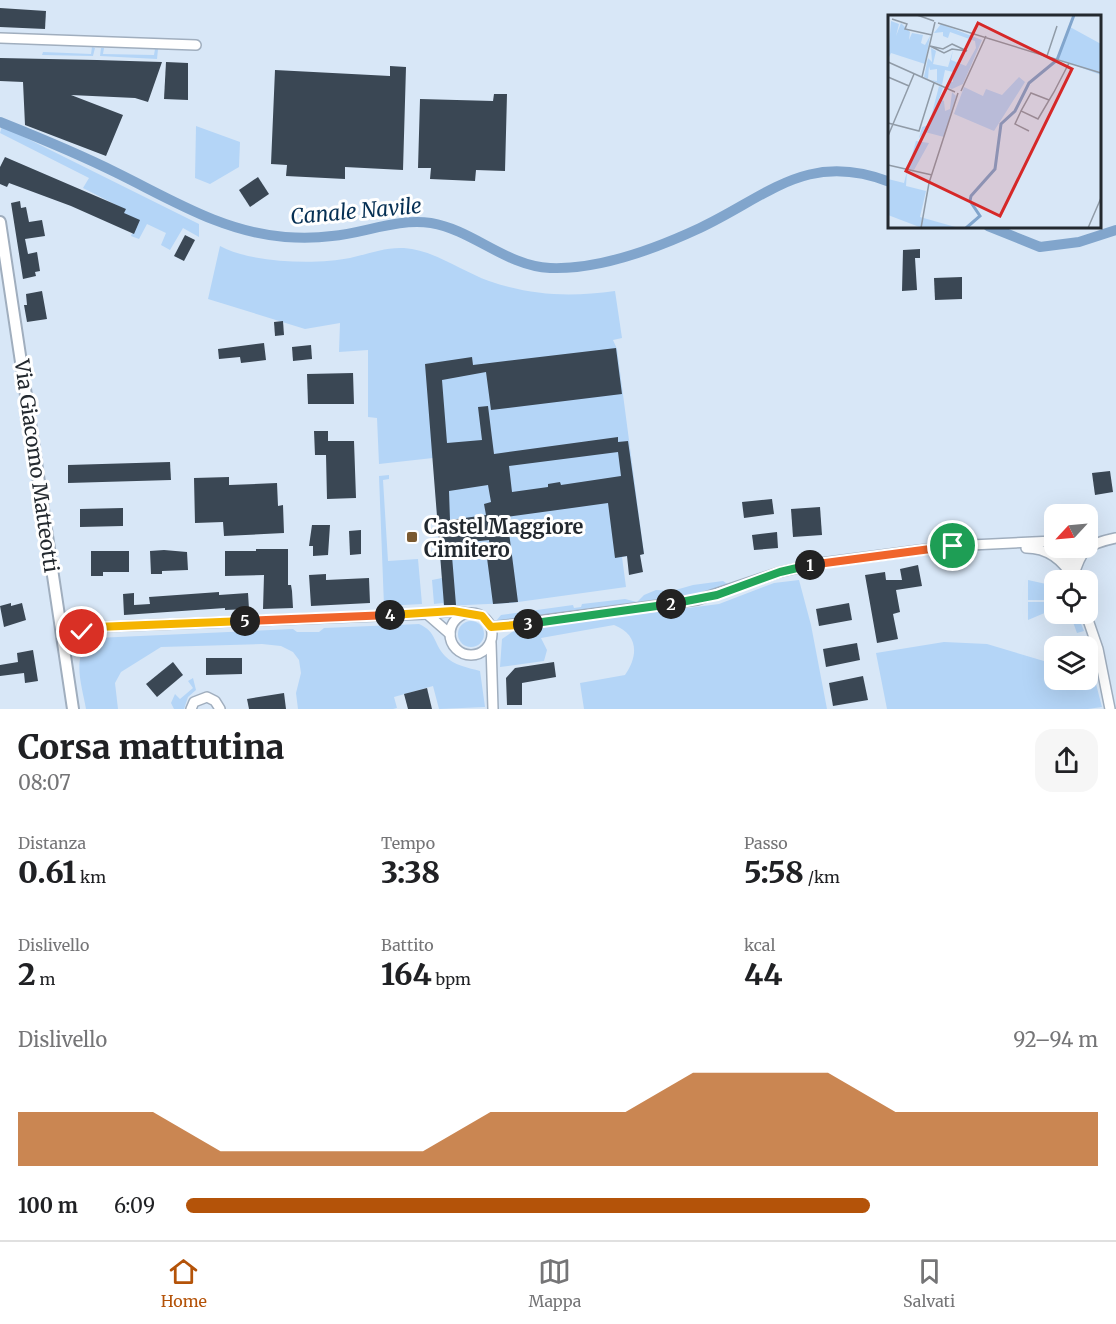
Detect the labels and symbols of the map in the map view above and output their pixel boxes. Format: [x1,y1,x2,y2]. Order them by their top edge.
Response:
inset map [888,15,1101,228]
water label: Canale Navile [289,192,423,230]
street label: Via Giacomo Matteotti [10,357,64,574]
north arrow [1044,504,1098,558]
place label: Castel Maggiore Cimitero [424,514,584,562]
pin [927,520,978,571]
marker: Castel Maggiore Cimitero [405,530,419,544]
pin: 1 [795,550,825,580]
pin: 2 [656,589,686,619]
pin: 4 [375,600,405,630]
pin [56,606,107,657]
pin: 5 [230,606,260,636]
pin: 3 [513,609,543,639]

